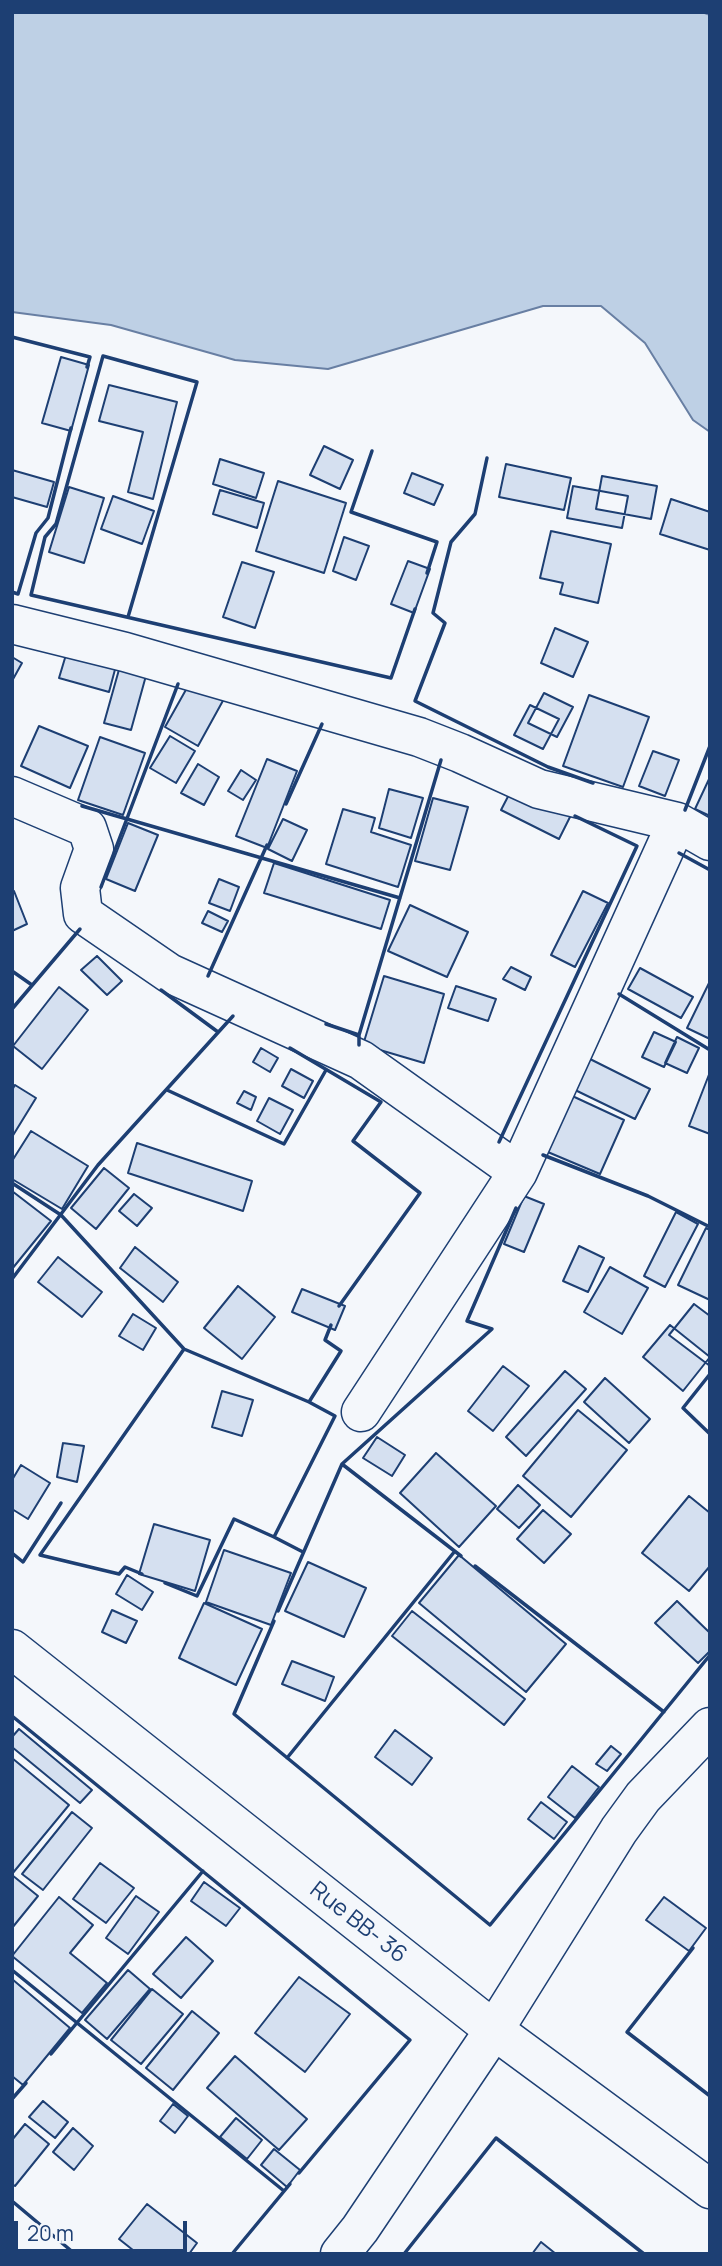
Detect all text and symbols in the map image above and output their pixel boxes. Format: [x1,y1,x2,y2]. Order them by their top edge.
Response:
street label: Rue BB- 36 [304,1877,412,1969]
scale bar [18,2206,191,2250]
text: 20 m [27,2219,74,2247]

